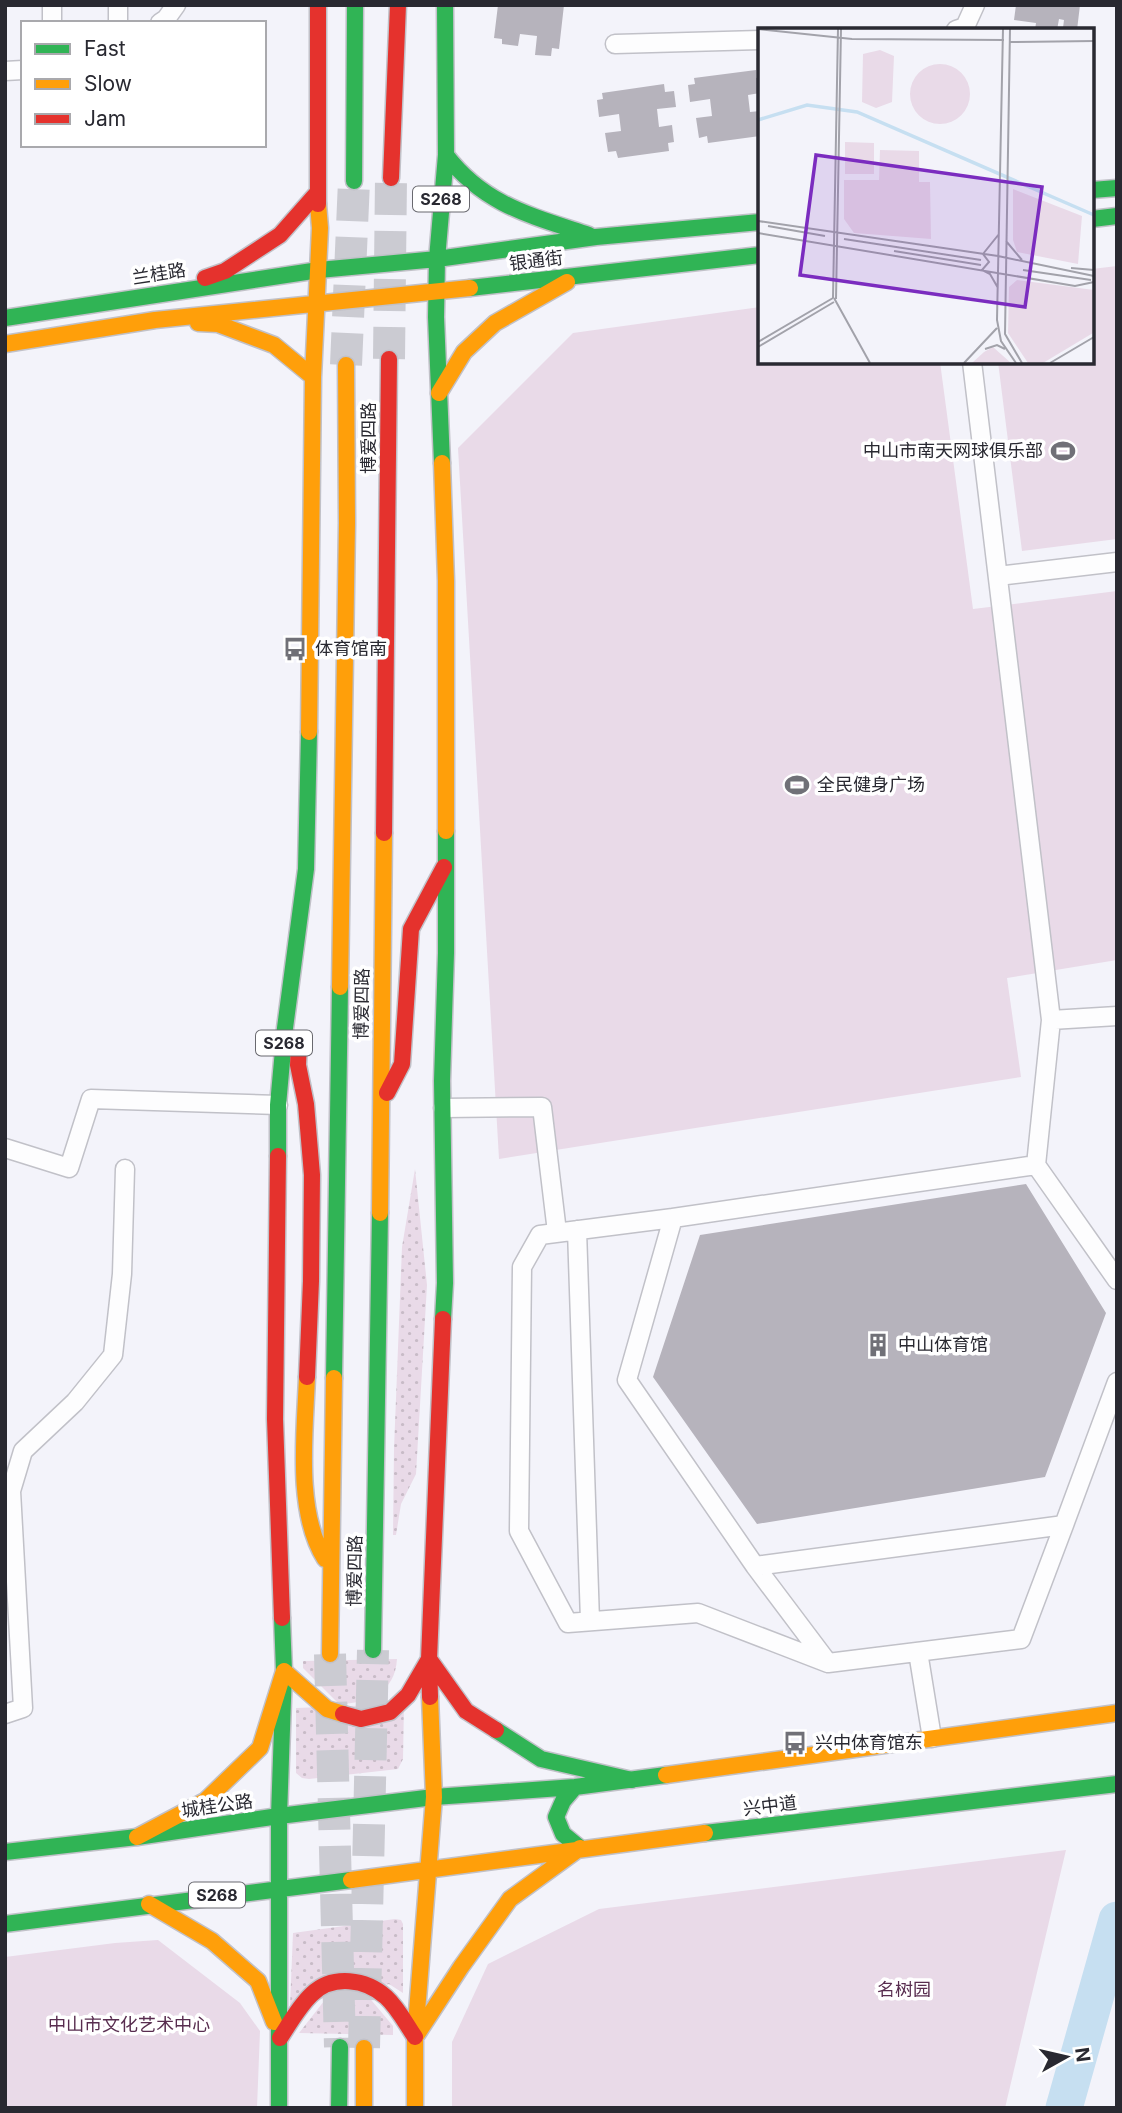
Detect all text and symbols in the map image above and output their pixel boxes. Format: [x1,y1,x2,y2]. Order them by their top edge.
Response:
legend [21,21,266,147]
inset map [758,28,1094,364]
text: Fast [84,36,126,61]
text: Slow [84,71,132,96]
text: Jam [84,106,126,131]
road number: S268 [413,186,469,211]
street label: 银通街 [508,247,564,274]
street label: 兰桂路 [131,259,187,288]
street label: 博爱四路 [358,402,379,474]
sports icon: 中山市南天网球俱乐部 [1049,437,1077,465]
place label: 中山市南天网球俱乐部 [863,440,1043,461]
bus stop icon: 体育馆南 [281,635,309,663]
place label: 体育馆南 [315,638,387,659]
sports icon: 全民健身广场 [783,771,811,799]
place label: 全民健身广场 [817,774,925,795]
street label: 博爱四路 [350,968,373,1040]
road number: S268 [256,1030,312,1056]
building icon: 中山体育馆 [864,1331,892,1359]
place label: 中山体育馆 [898,1334,988,1355]
street label: 博爱四路 [343,1535,366,1607]
bus stop icon: 兴中体育馆东 [781,1729,809,1757]
place label: 兴中体育馆东 [815,1732,923,1753]
street label: 城桂公路 [180,1790,254,1821]
street label: 兴中道 [742,1792,798,1819]
road number: S268 [189,1882,245,1908]
park label: 名树园 [877,1979,931,2000]
park label: 中山市文化艺术中心 [48,2014,210,2035]
north arrow [1031,2022,1101,2092]
text: N [1070,2046,1095,2063]

